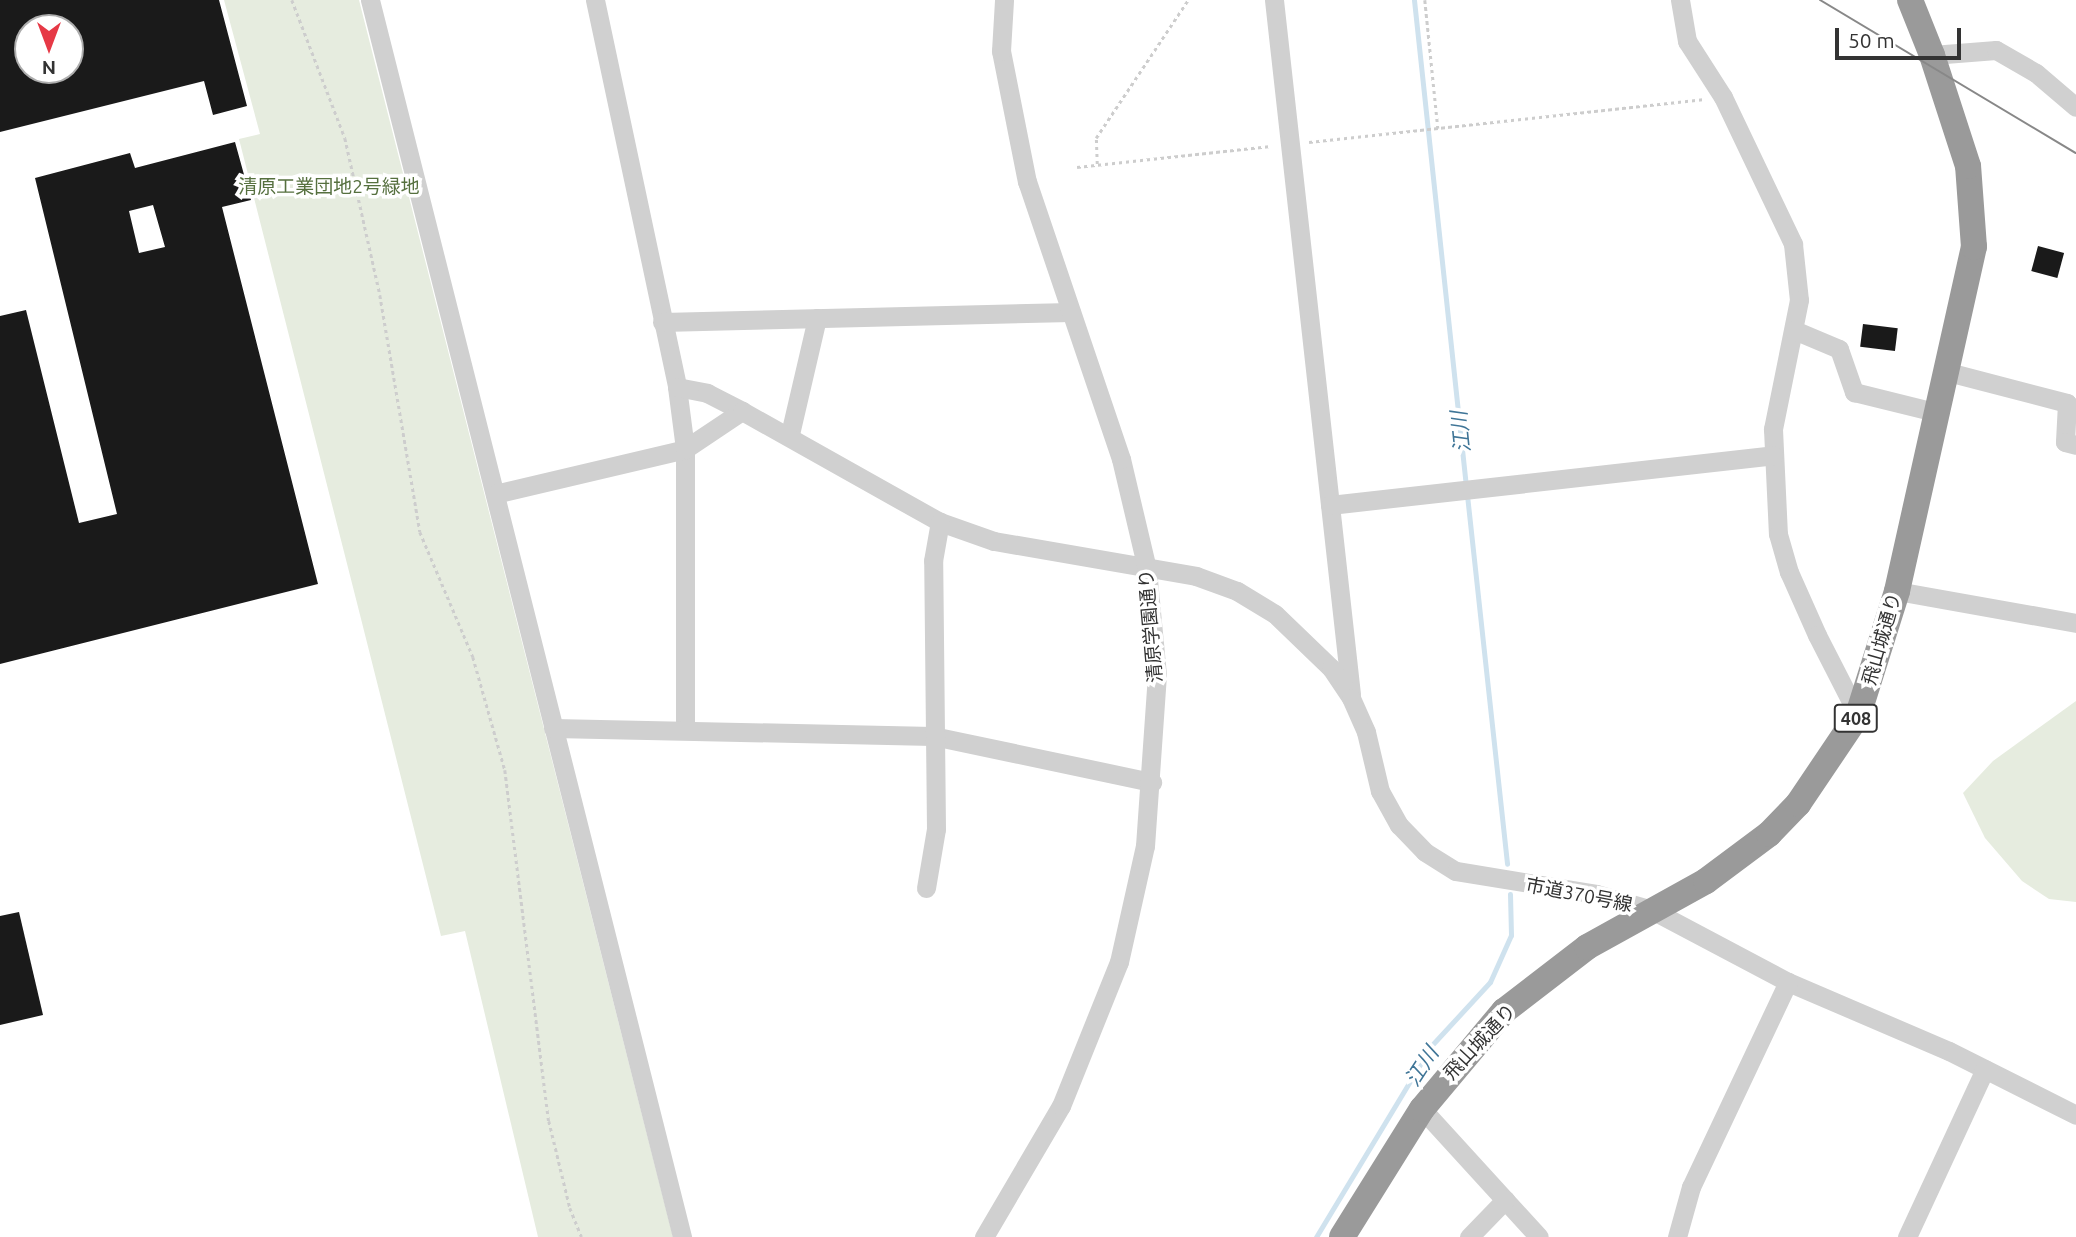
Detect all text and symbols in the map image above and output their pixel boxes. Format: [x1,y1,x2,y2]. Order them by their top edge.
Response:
north arrow [14,14,84,84]
scale bar [1838,14,1964,58]
text: 50 m [1848,28,1895,52]
text: N [42,57,56,79]
park label: 清原工業団地2号緑地 [238,176,420,198]
water label: 江川 [1445,410,1475,454]
street label: 清原学園通り [1135,568,1167,684]
street label: 飛山城通り [1858,590,1906,688]
road number: 408 [1833,704,1879,732]
street label: 市道370号線 [1524,873,1634,917]
street label: 飛山城通り [1439,999,1521,1085]
water label: 江川 [1399,1042,1443,1090]

